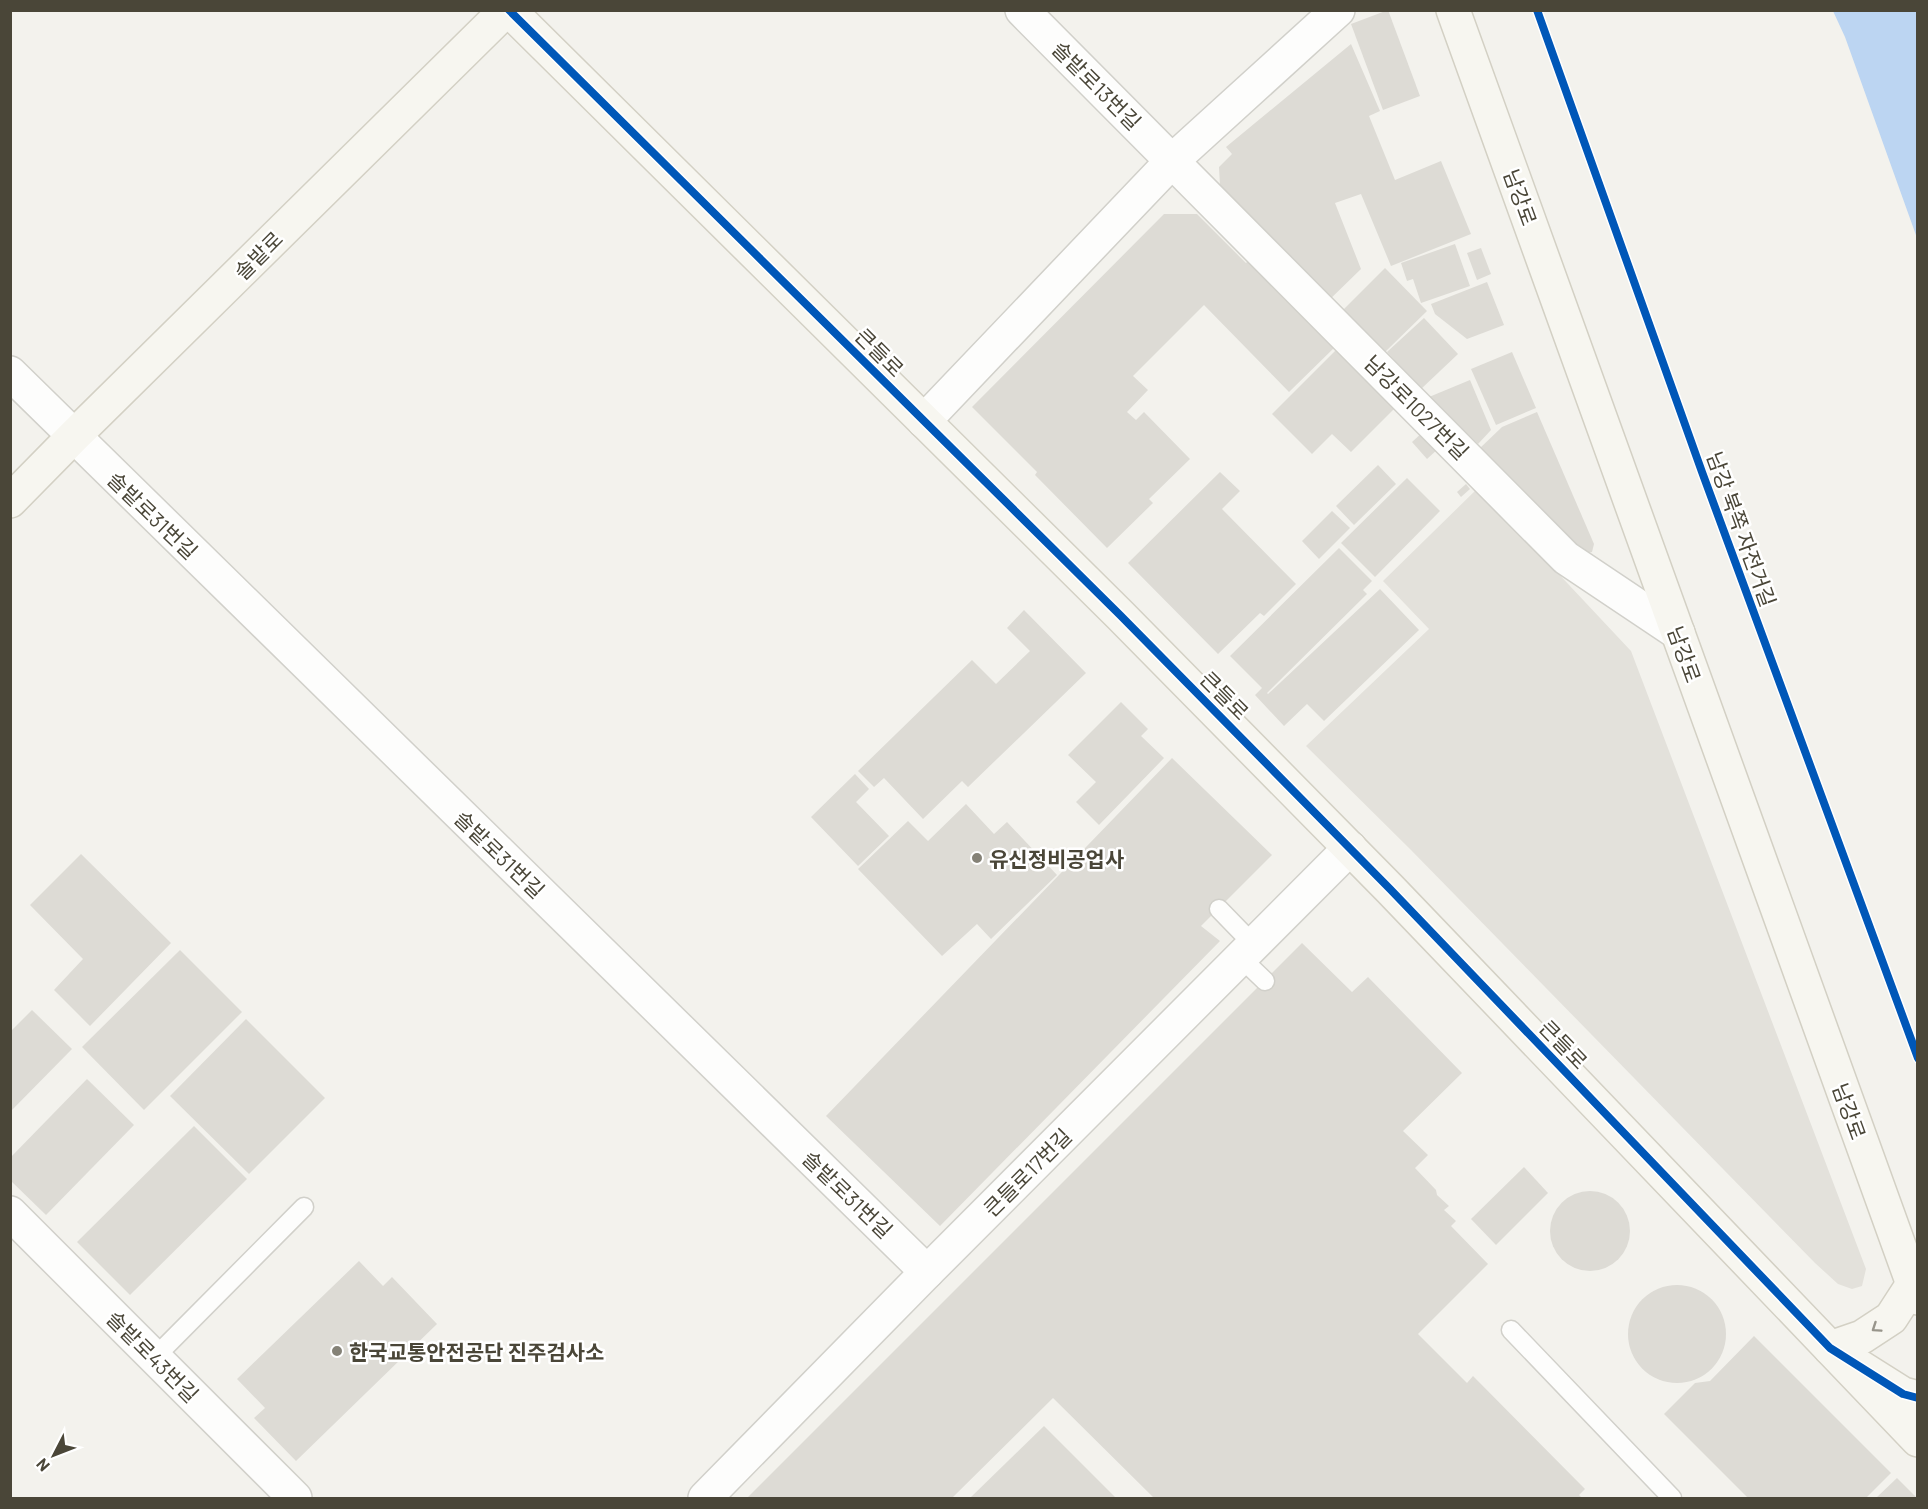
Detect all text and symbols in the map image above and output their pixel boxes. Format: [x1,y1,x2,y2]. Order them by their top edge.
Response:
street label: 솔밭로13번길 [1048,36,1146,134]
street label: 남강로 [1499,165,1543,229]
street label: 솔밭로 [229,226,287,284]
street label: 큰들로 [851,323,909,381]
street label: 남강로1027번길 [1360,350,1474,464]
street label: 남강 북쪽 자전거길 [1702,448,1782,610]
street label: 솔밭로31번길 [103,466,203,564]
street label: 남강로 [1663,622,1707,686]
street label: 큰들로 [1196,666,1254,724]
street label: 솔밭로31번길 [450,805,550,903]
place label: 유신정비공업사 [989,846,1124,871]
marker: 유신정비공업사 [970,851,984,865]
street label: 큰들로 [1535,1014,1593,1074]
street label: 남강로 [1828,1079,1872,1143]
street label: 큰들로17번길 [978,1123,1076,1221]
street label: 솔밭로31번길 [798,1145,898,1243]
street label: 솔밭로43번길 [102,1305,204,1407]
one-way arrow [1871,1321,1882,1332]
place label: 한국교통안전공단 진주검사소 [349,1339,604,1364]
marker: 한국교통안전공단 진주검사소 [330,1344,344,1358]
north arrow [24,1425,84,1485]
text: N [32,1455,53,1476]

